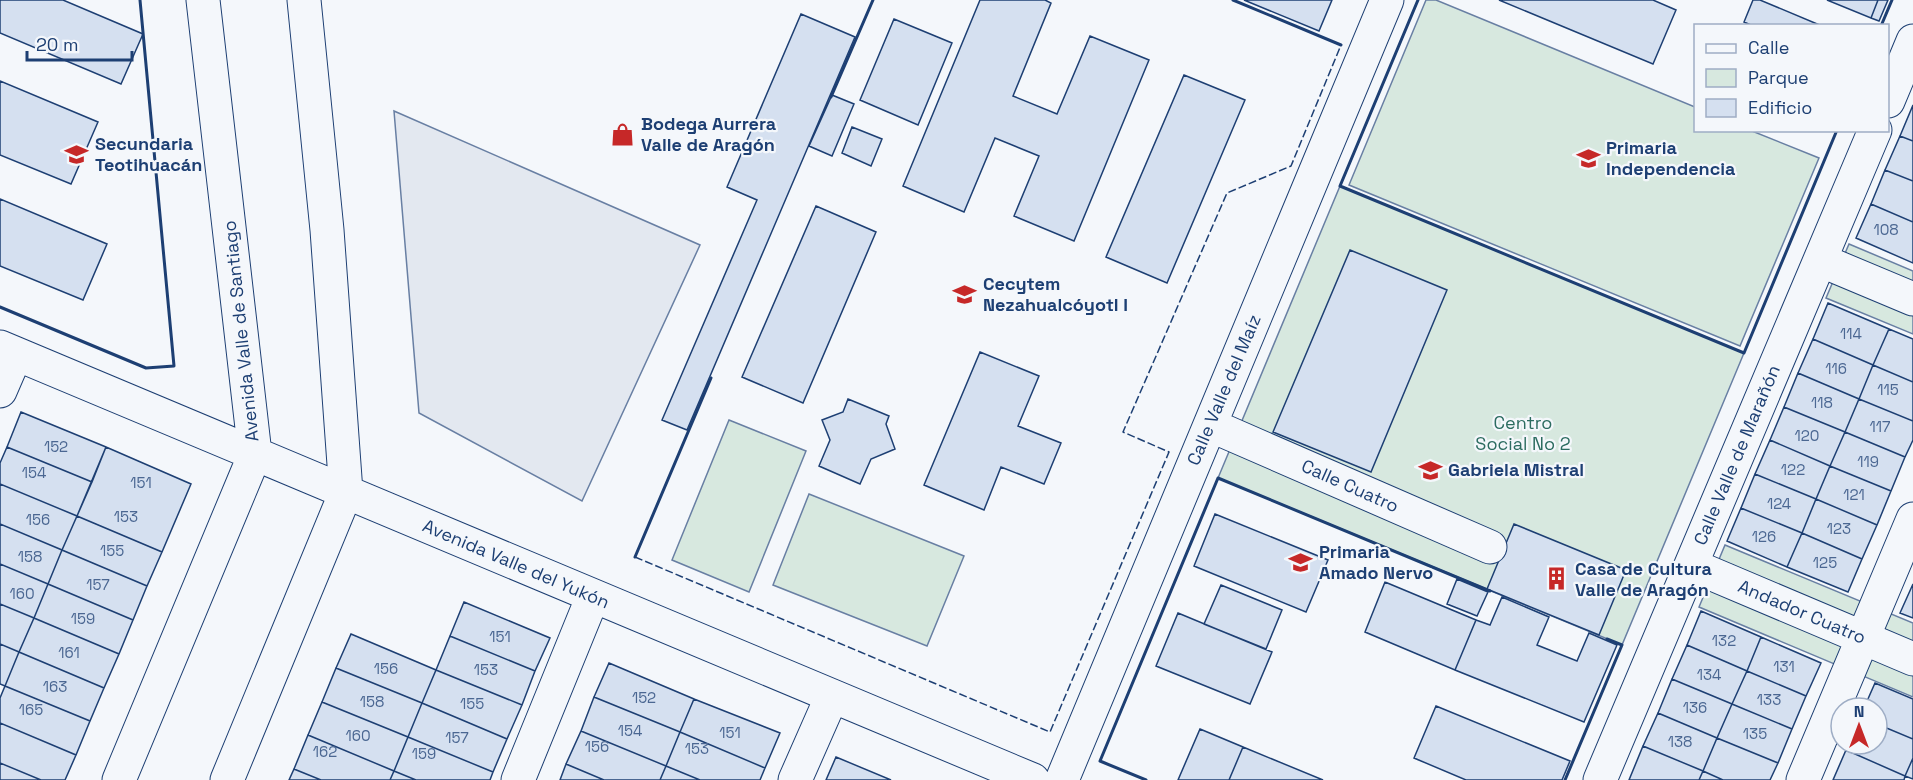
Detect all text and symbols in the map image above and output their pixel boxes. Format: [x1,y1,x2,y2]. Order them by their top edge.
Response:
scale bar [27,24,132,62]
legend [1694,24,1889,132]
text: 20 m [36,33,79,56]
text: Calle [1748,36,1789,59]
text: Parque [1748,66,1809,89]
text: Edificio [1748,96,1812,119]
place label: Bodega Aurrera Valle de Aragón [641,112,777,156]
shop icon: Bodega Aurrera Valle de Aragón [610,121,636,147]
place label: Secundaria Teotihuacán [95,132,202,176]
place label: Primaria Independencia [1606,136,1736,180]
school or university icon: Secundaria Teotihuacán [64,141,90,167]
school or university icon: Primaria Independencia [1575,145,1601,171]
street label: Avenida Valle de Santiago [217,219,264,443]
house number: 108 [1873,220,1899,239]
place label: Cecytem Nezahualcóyotl I [983,272,1128,316]
school or university icon: Cecytem Nezahualcóyotl I [952,281,978,307]
street label: Calle Valle del Maíz [1181,311,1266,469]
house number: 114 [1840,324,1862,343]
house number: 116 [1825,359,1847,378]
street label: Calle Valle de Marañón [1688,361,1785,548]
house number: 115 [1877,380,1899,399]
house number: 118 [1811,393,1833,412]
park label: Centro Social No 2 [1475,411,1571,455]
house number: 117 [1869,417,1891,436]
house number: 120 [1795,426,1819,445]
house number: 152 [44,437,68,456]
house number: 119 [1857,452,1879,471]
street label: Calle Cuatro [1298,454,1402,517]
school or university icon: Gabriela Mistral [1417,457,1443,483]
place label: Gabriela Mistral [1448,458,1584,481]
house number: 122 [1781,460,1805,479]
house number: 154 [22,463,46,482]
house number: 151 [130,473,152,492]
house number: 121 [1843,485,1865,504]
house number: 124 [1767,494,1791,513]
house number: 153 [114,507,138,526]
house number: 156 [26,510,50,529]
street label: Avenida Valle del Yukón [419,514,613,613]
house number: 123 [1827,519,1851,538]
house number: 126 [1752,527,1776,546]
place label: Primaria Amado Nervo [1319,540,1433,584]
house number: 155 [100,541,124,560]
house number: 158 [18,547,42,566]
school or university icon: Primaria Amado Nervo [1288,549,1314,575]
house number: 125 [1813,553,1837,572]
place label: Casa de Cultura Valle de Aragón [1575,557,1712,601]
building icon: Casa de Cultura Valle de Aragón [1544,566,1570,592]
street label: Andador Cuatro [1735,574,1869,649]
house number: 157 [86,575,110,594]
house number: 160 [9,584,35,603]
house number: 159 [71,609,95,628]
house number: 151 [489,627,511,646]
house number: 132 [1712,631,1736,650]
house number: 161 [58,643,80,662]
house number: 131 [1773,657,1795,676]
house number: 156 [374,659,398,678]
house number: 153 [474,660,498,679]
house number: 134 [1697,665,1721,684]
house number: 163 [43,677,67,696]
house number: 152 [632,688,656,707]
house number: 133 [1757,690,1781,709]
house number: 158 [360,692,384,711]
house number: 155 [460,694,484,713]
north arrow [1829,696,1889,756]
house number: 136 [1683,698,1707,717]
house number: 165 [19,700,43,719]
text: N [1854,701,1864,722]
house number: 154 [618,721,642,740]
house number: 151 [719,723,741,742]
house number: 135 [1743,724,1767,743]
house number: 160 [345,726,371,745]
house number: 157 [445,728,469,747]
house number: 138 [1668,732,1692,751]
house number: 156 [585,737,609,756]
house number: 153 [685,739,709,758]
house number: 162 [313,742,337,761]
house number: 159 [412,744,436,763]

